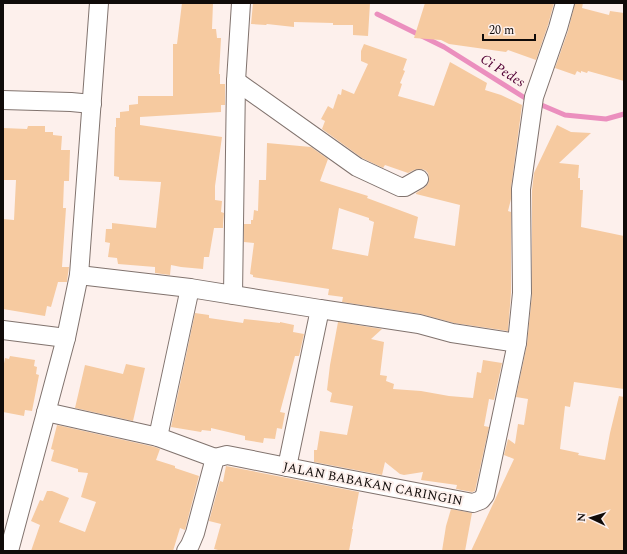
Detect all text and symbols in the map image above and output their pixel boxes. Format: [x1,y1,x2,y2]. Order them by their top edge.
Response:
scale bar [483,16,535,42]
text: 20 m [489,21,514,40]
water label: Ci Pedes [476,48,529,92]
street label: JALAN BABAKAN CARINGIN [281,457,464,511]
north arrow [571,498,611,538]
text: N [573,512,590,522]

